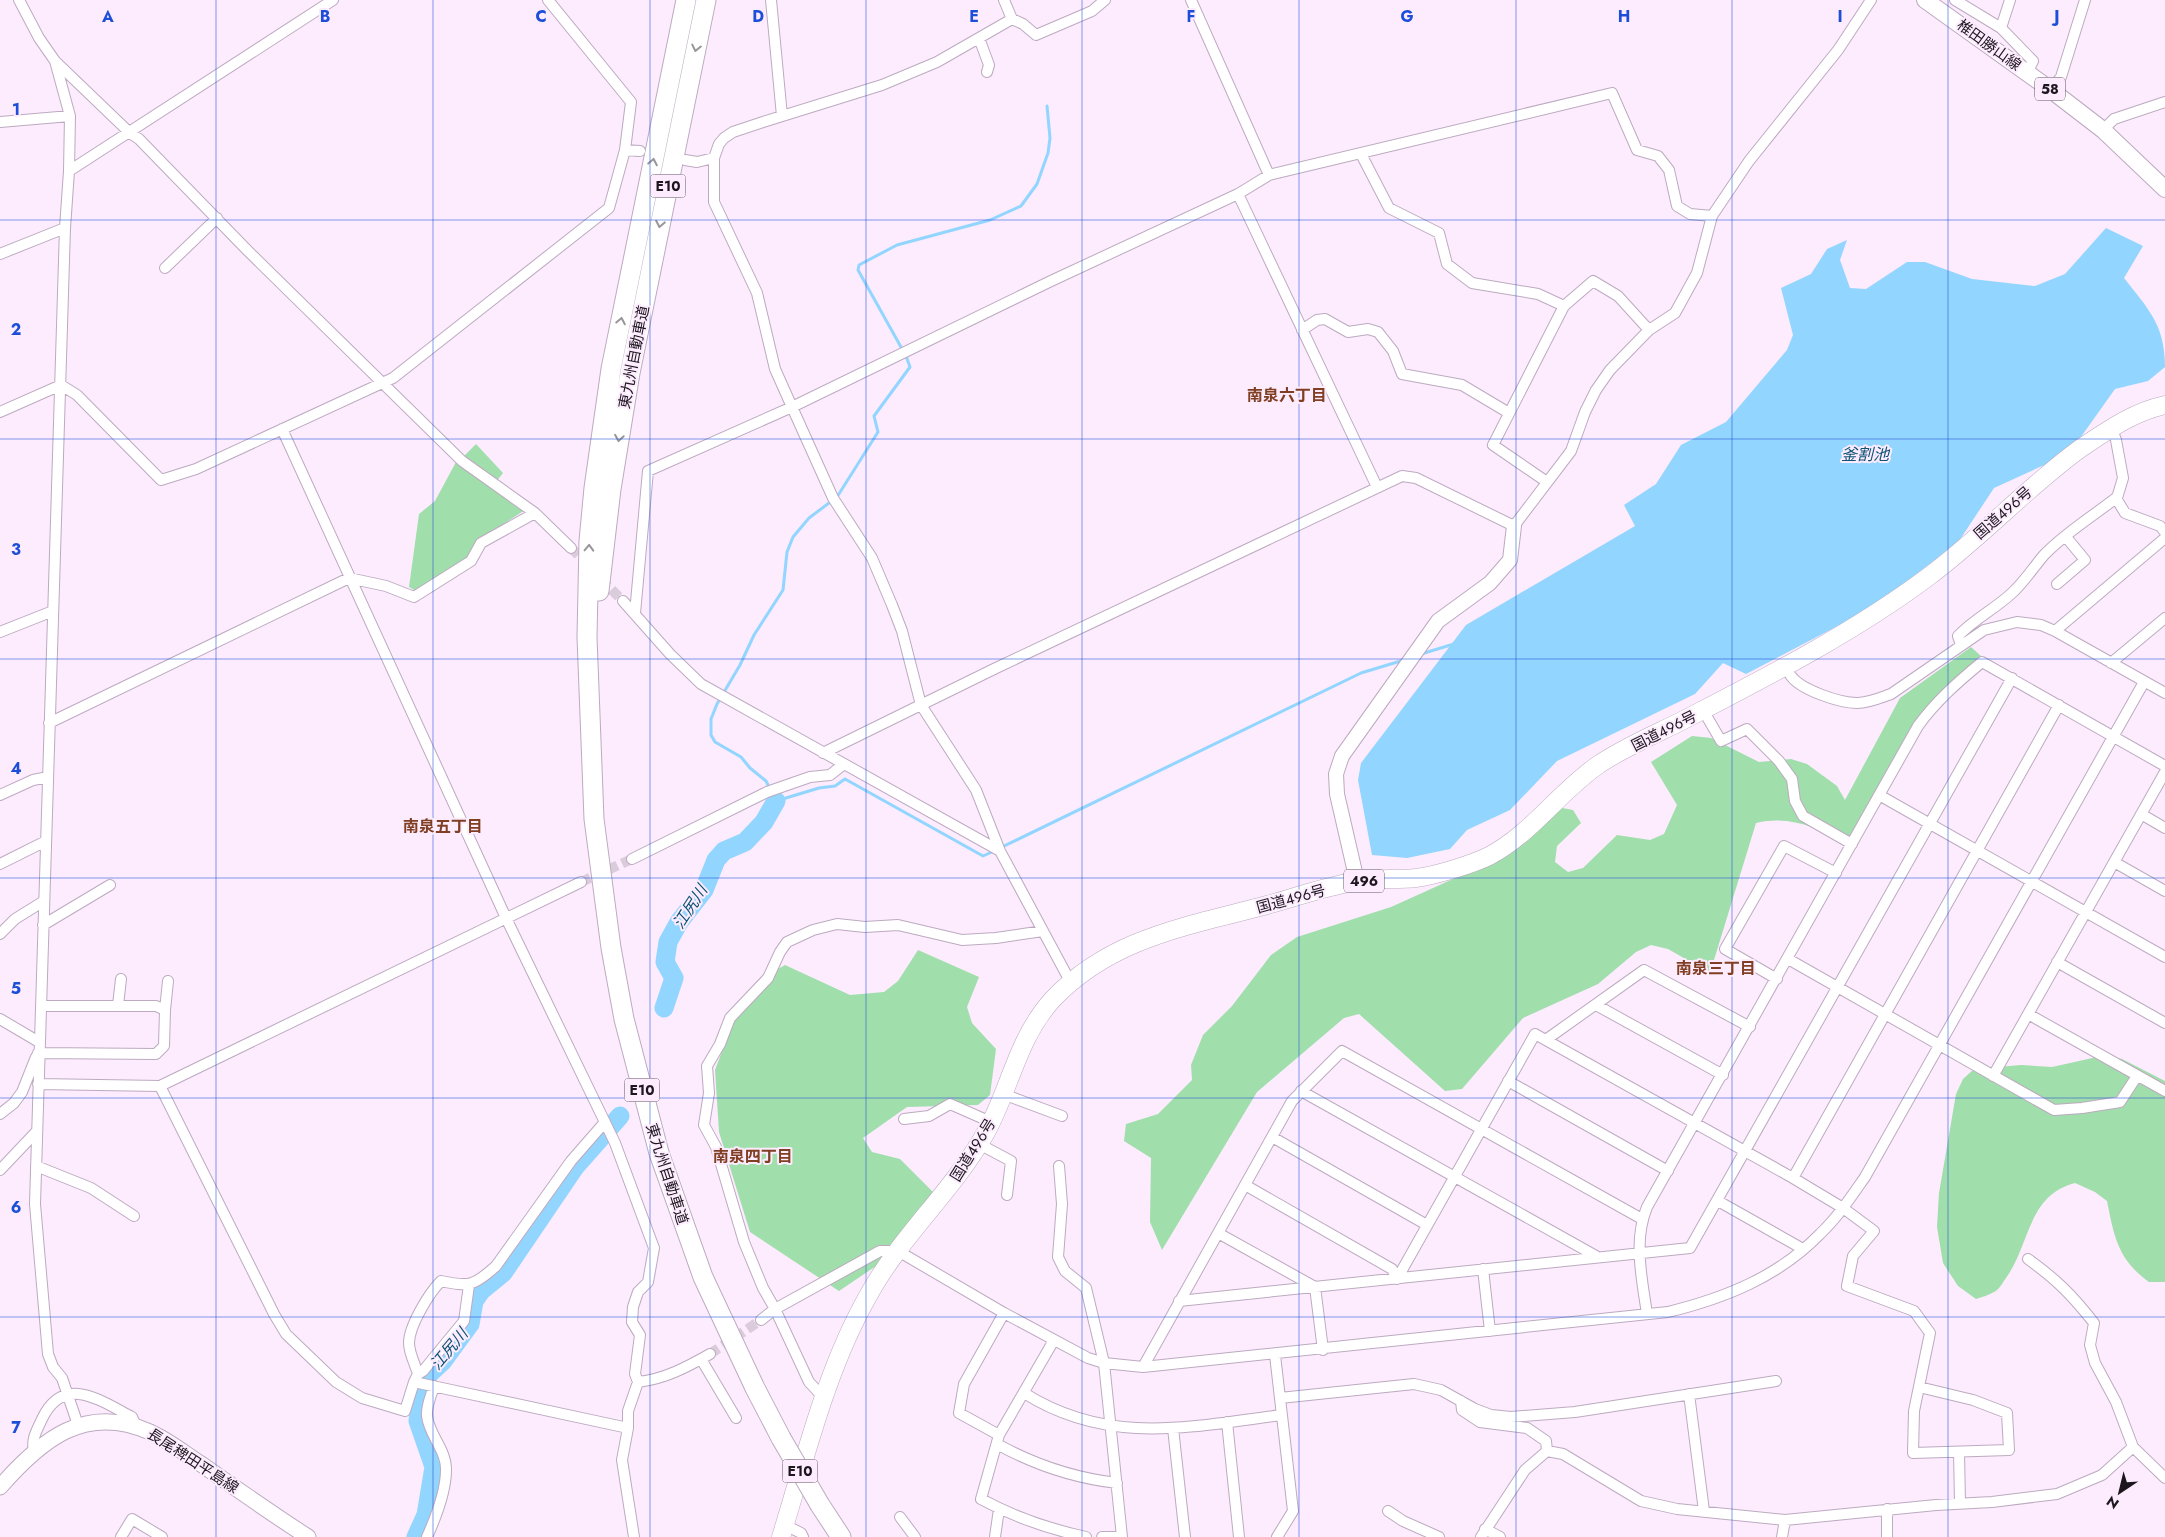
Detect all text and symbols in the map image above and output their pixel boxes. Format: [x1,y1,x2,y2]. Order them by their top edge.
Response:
text: A [101,5,114,28]
text: B [320,5,330,28]
text: C [535,5,547,28]
text: D [752,5,764,28]
text: E [969,5,979,28]
text: F [1187,5,1195,28]
text: G [1400,5,1414,28]
text: H [1618,5,1630,28]
text: I [1837,5,1843,28]
text: J [2051,5,2060,28]
street label: 椎田勝山線 [1952,14,2026,76]
one-way arrow [691,43,702,52]
road number: 58 [2035,78,2065,100]
text: 1 [12,98,20,121]
one-way arrow [647,158,657,167]
road number: E10 [650,175,686,198]
one-way arrow [655,220,666,229]
street label: 東九州自動車道 [613,303,655,411]
one-way arrow [615,317,625,326]
text: 2 [11,318,21,341]
district label: 南泉六丁目 [1247,384,1327,407]
one-way arrow [614,434,625,442]
water label: 釜割池 [1841,443,1891,466]
street label: 国道496号 [1969,481,2037,545]
text: 3 [11,538,21,561]
one-way arrow [584,543,594,551]
street label: 国道496号 [1627,705,1701,757]
text: 4 [10,757,22,780]
district label: 南泉五丁目 [403,815,483,838]
road number: 496 [1344,869,1384,892]
water label: 江尻川 [667,879,714,933]
street label: 国道496号 [1254,879,1328,919]
district label: 南泉三丁目 [1676,957,1756,980]
text: 5 [11,977,21,1000]
road number: E10 [624,1078,660,1102]
street label: 国道496号 [945,1114,1001,1186]
street label: 東九州自動車道 [640,1121,694,1227]
district label: 南泉四丁目 [713,1145,793,1168]
text: 6 [11,1196,21,1219]
water label: 江尻川 [425,1322,475,1375]
text: 7 [11,1416,21,1439]
street label: 長尾稗田平島線 [143,1423,243,1499]
road number: E10 [782,1460,818,1482]
north arrow [2095,1467,2145,1517]
text: N [2102,1491,2123,1514]

